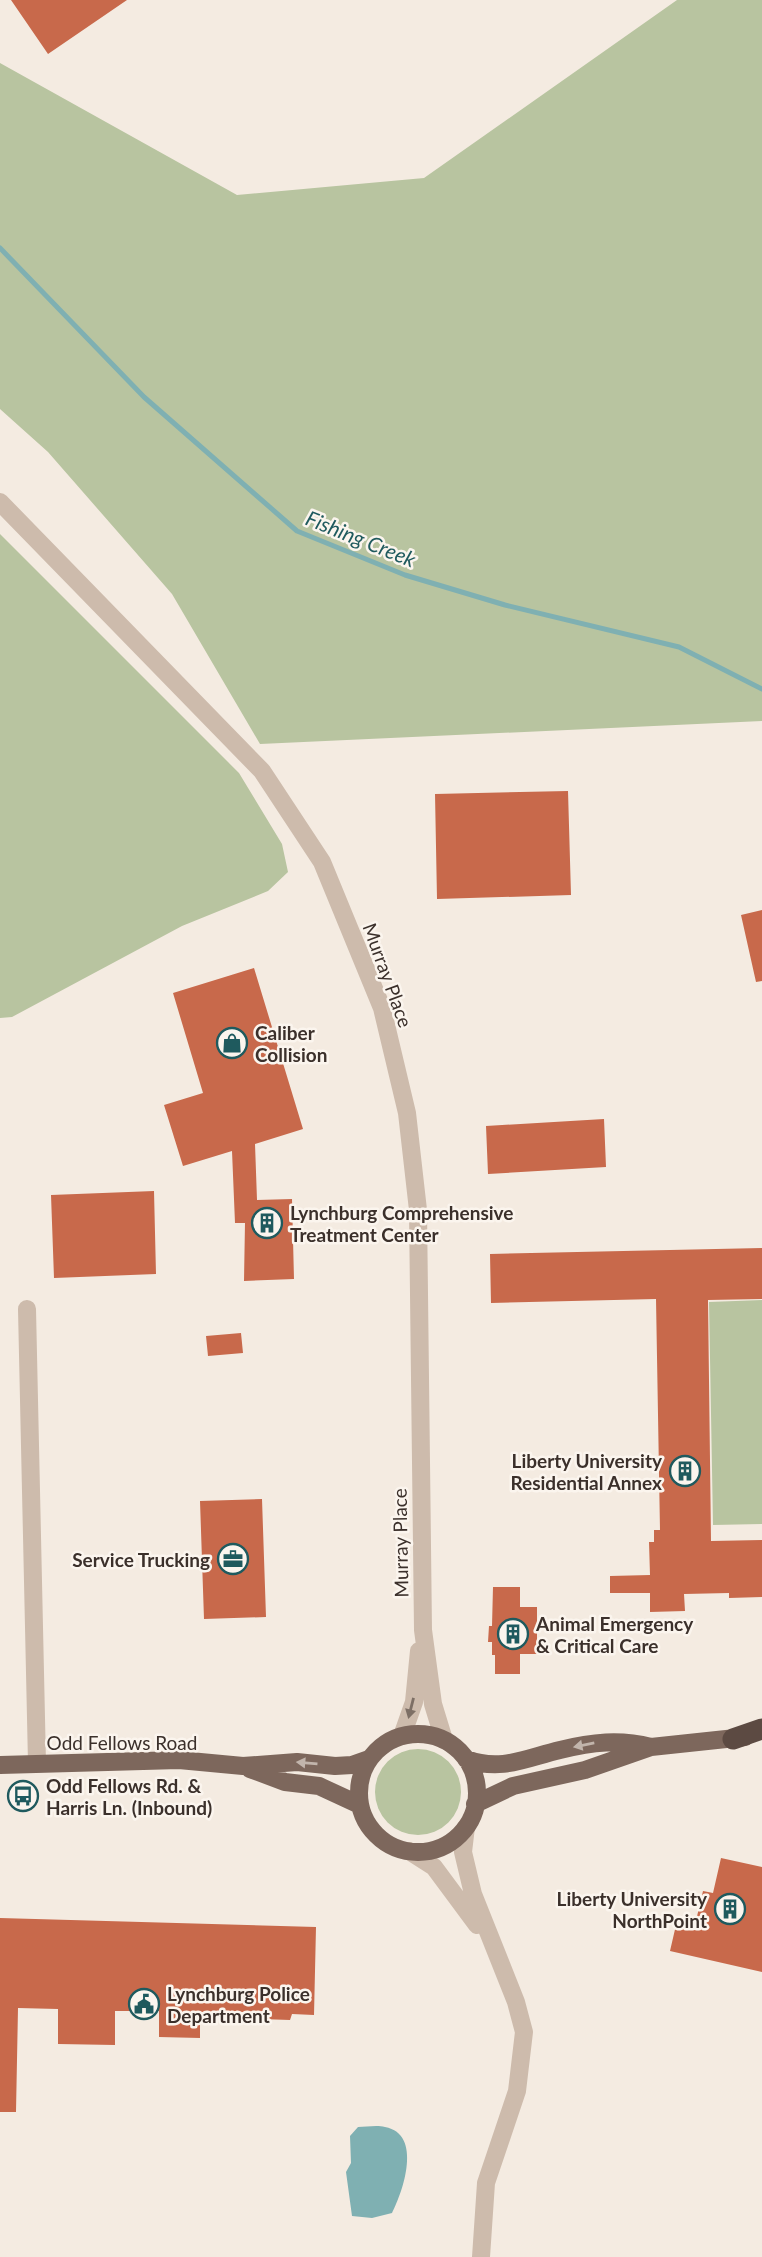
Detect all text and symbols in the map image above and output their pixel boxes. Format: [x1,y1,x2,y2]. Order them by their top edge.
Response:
water label: Fishing Creek [302,505,421,572]
street label: Murray Place [358,920,418,1030]
place label: Caliber Collision [255,1021,327,1066]
shop icon: Caliber Collision [215,1026,249,1060]
place label: Lynchburg Comprehensive Treatment Center [290,1201,513,1246]
building icon: Lynchburg Comprehensive Treatment Center [250,1206,284,1240]
place label: Liberty University Residential Annex [510,1449,663,1494]
building icon: Liberty University Residential Annex [668,1454,702,1488]
street label: Murray Place [388,1488,412,1598]
office icon: Service Trucking [216,1542,250,1576]
place label: Service Trucking [72,1548,210,1571]
place label: Animal Emergency & Critical Care [535,1612,694,1657]
building icon: Animal Emergency & Critical Care [496,1617,530,1651]
one-way arrow [405,1697,416,1719]
street label: Odd Fellows Road [47,1731,197,1754]
one-way arrow [573,1740,595,1751]
one-way arrow [296,1757,318,1768]
place label: Odd Fellows Rd. & Harris Ln. (Inbound) [46,1774,212,1819]
bus stop icon: Odd Fellows Rd. & Harris Ln. (Inbound) [6,1779,40,1813]
place label: Liberty University NorthPoint [557,1887,708,1932]
building icon: Liberty University NorthPoint [713,1892,747,1926]
place label: Lynchburg Police Department [167,1982,310,2027]
public building icon: Lynchburg Police Department [127,1987,161,2021]

